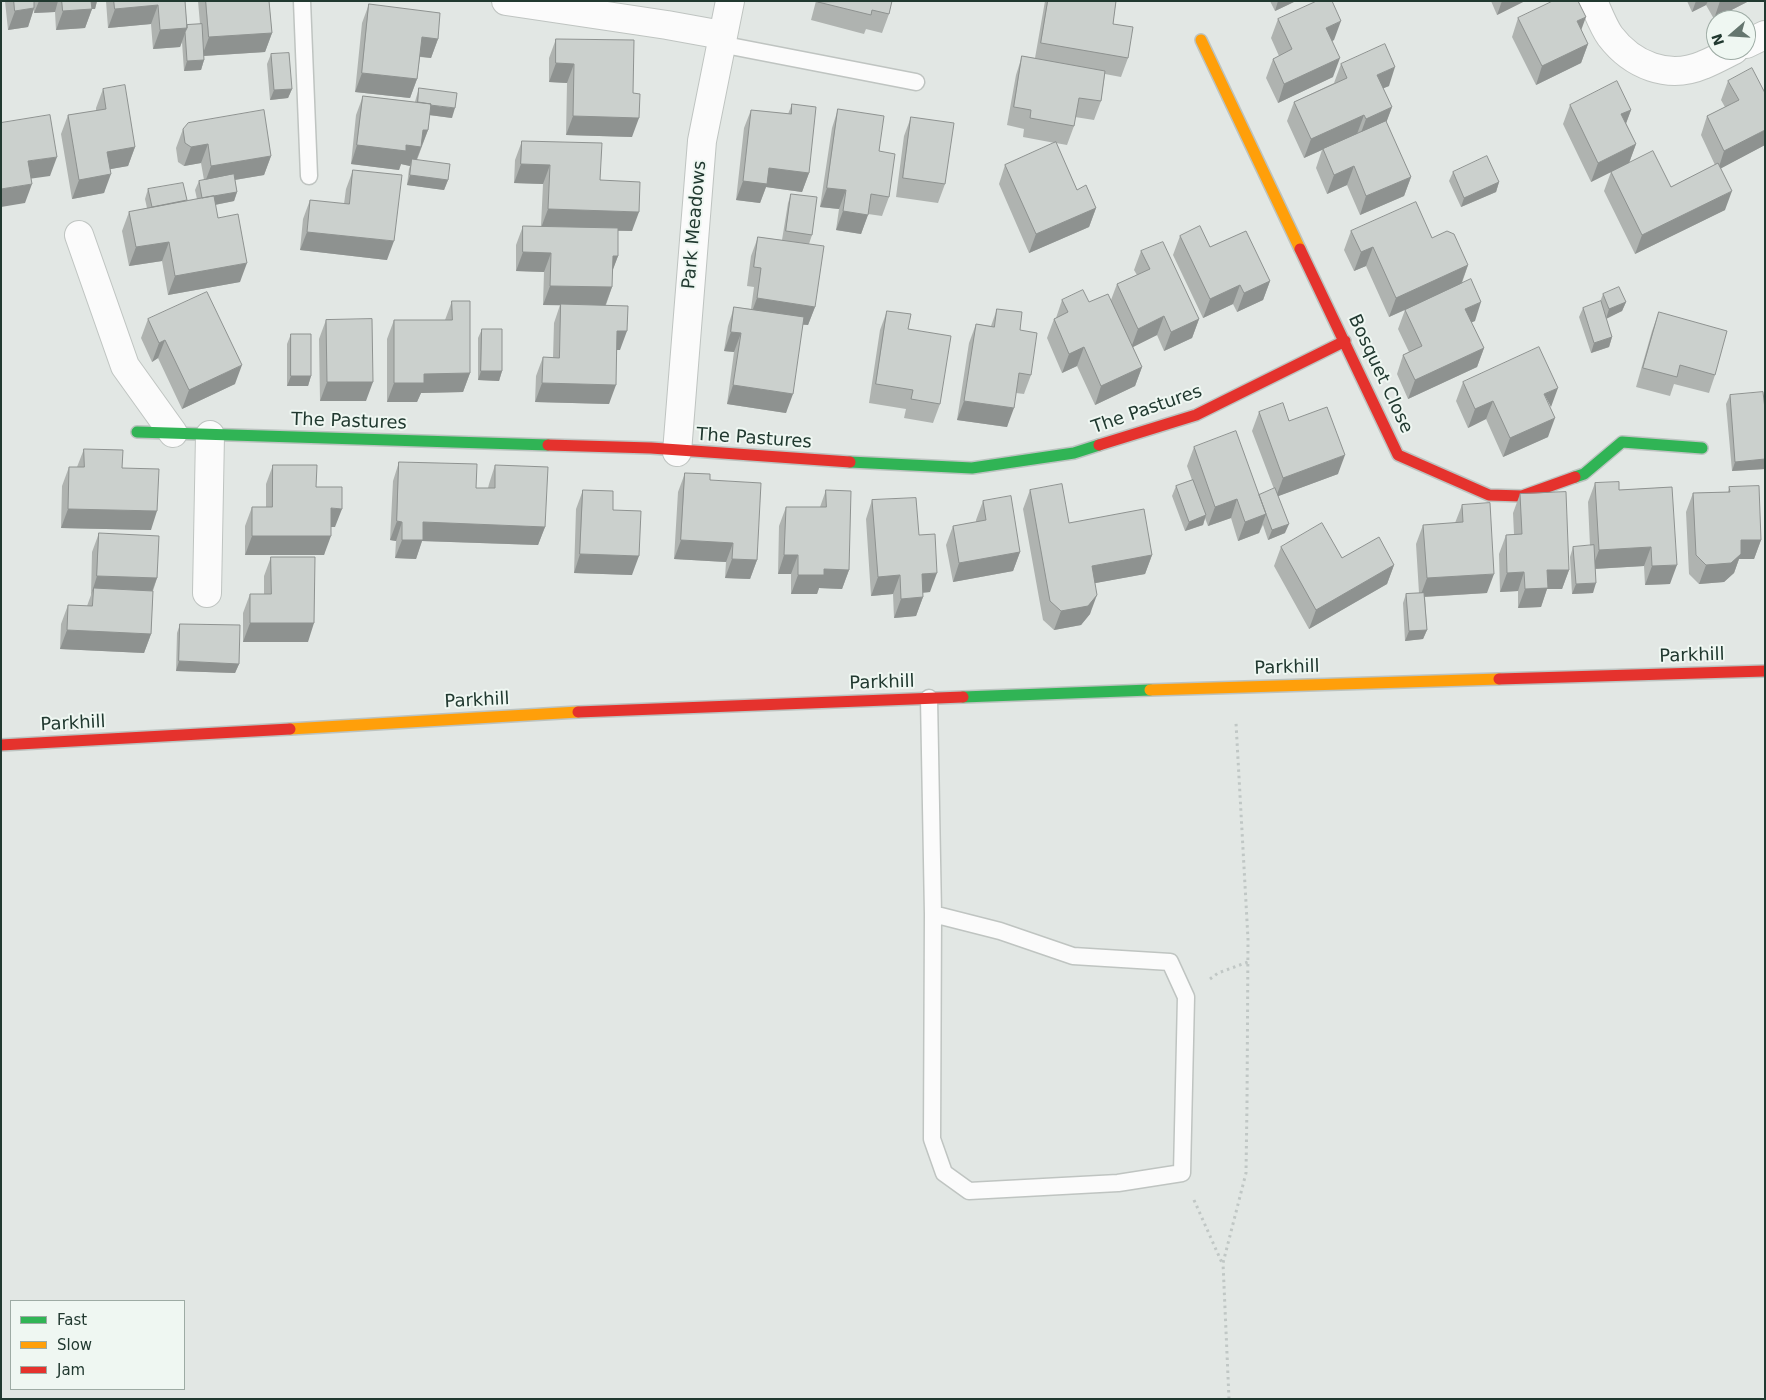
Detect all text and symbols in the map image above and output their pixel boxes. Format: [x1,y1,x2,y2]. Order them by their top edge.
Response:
north arrow [1706,10,1756,60]
text: N [1708,31,1727,48]
street label: Park Meadows [679,160,711,290]
street label: Bosquet Close [1343,311,1417,437]
street label: The Pastures [1089,381,1205,439]
street label: The Pastures [291,409,407,435]
street label: The Pastures [696,424,812,454]
street label: Parkhill [1659,644,1725,668]
street label: Parkhill [1254,656,1320,680]
street label: Parkhill [849,671,915,695]
street label: Parkhill [444,689,510,713]
street label: Parkhill [40,712,106,736]
legend [10,1300,185,1390]
text: Fast [57,1311,87,1329]
text: Slow [57,1336,92,1354]
text: Jam [57,1361,85,1379]

